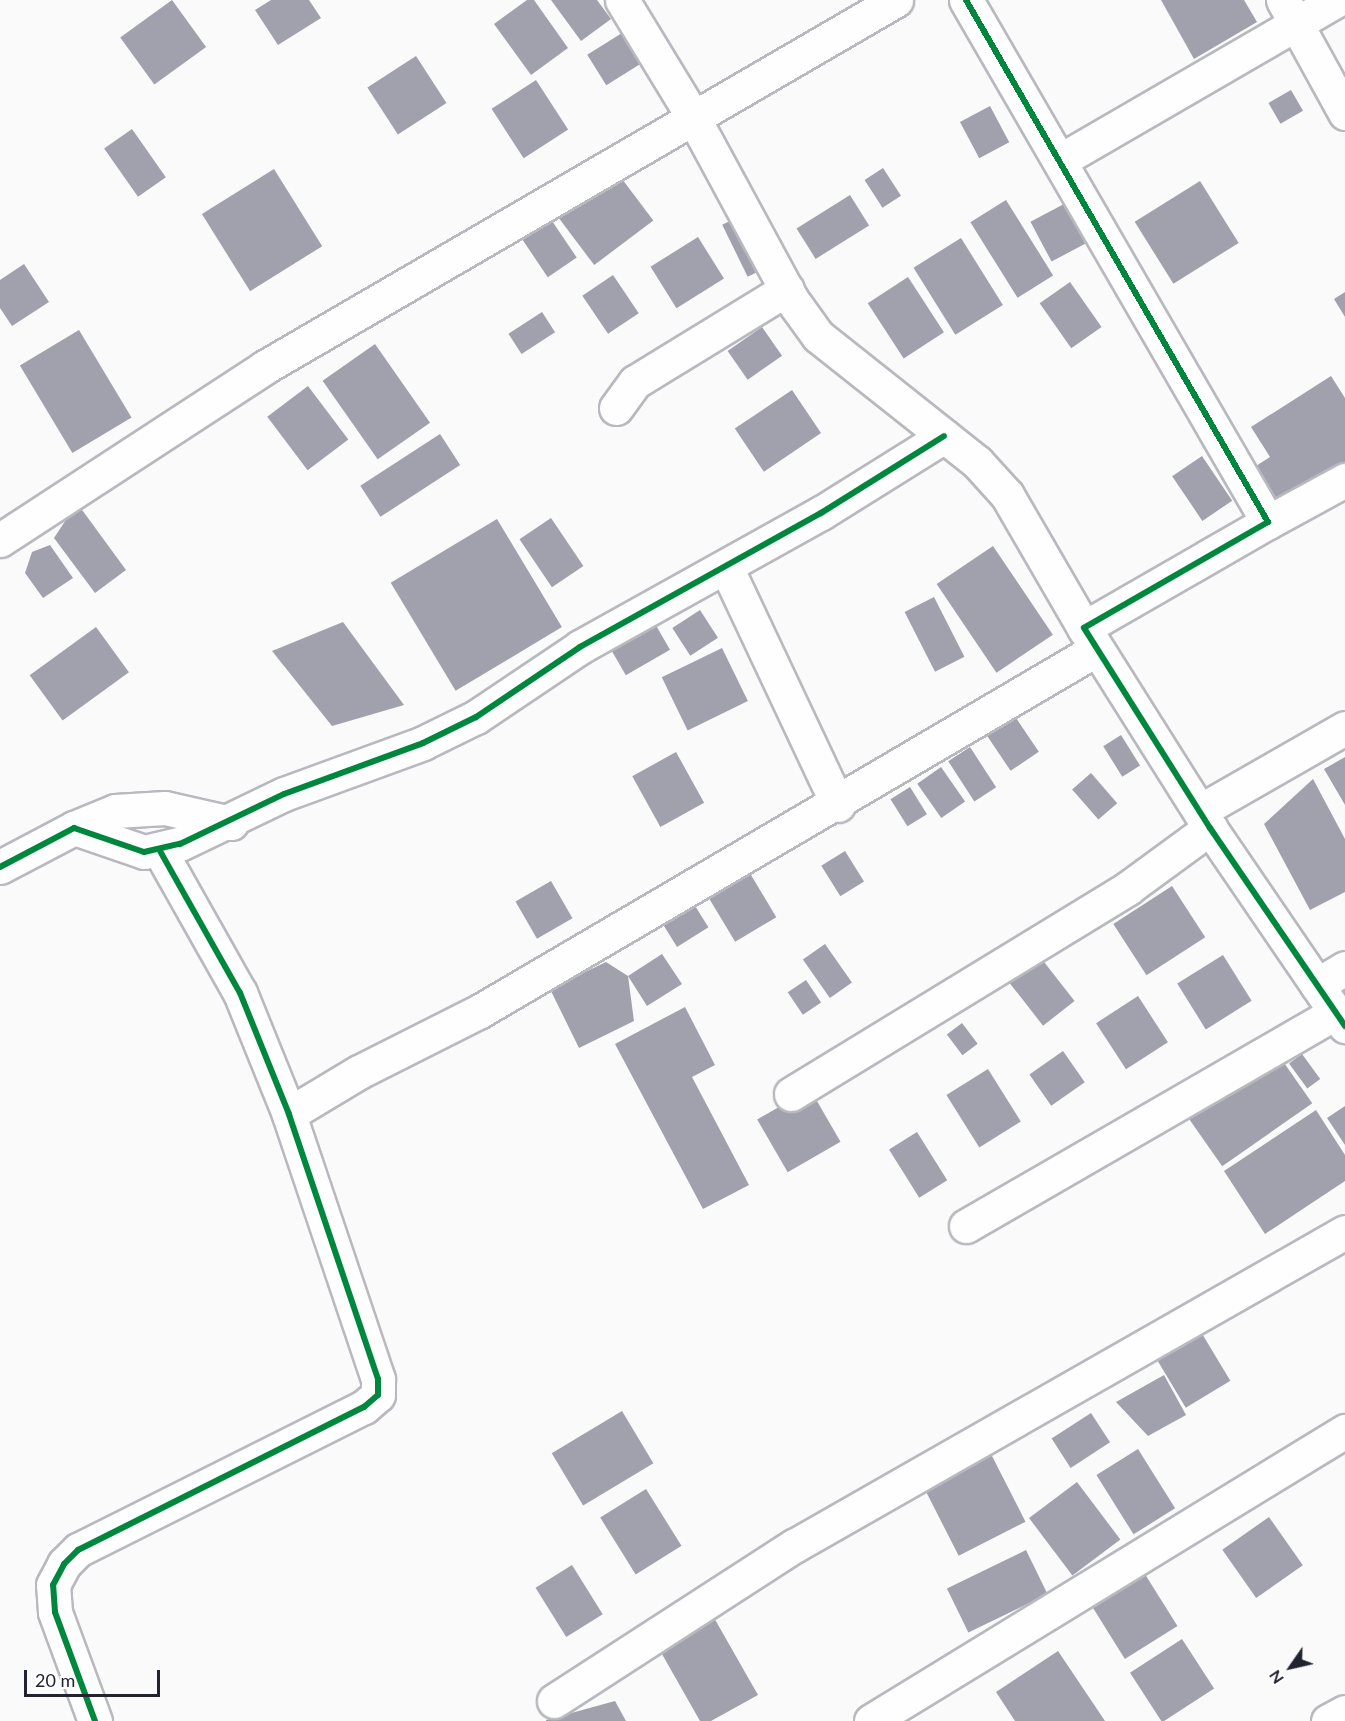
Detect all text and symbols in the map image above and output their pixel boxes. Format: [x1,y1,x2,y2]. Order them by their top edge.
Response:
north arrow [1261,1637,1321,1697]
scale bar [27,1658,164,1696]
text: N [1264,1667,1287,1688]
text: 20 m [35,1669,75,1691]

